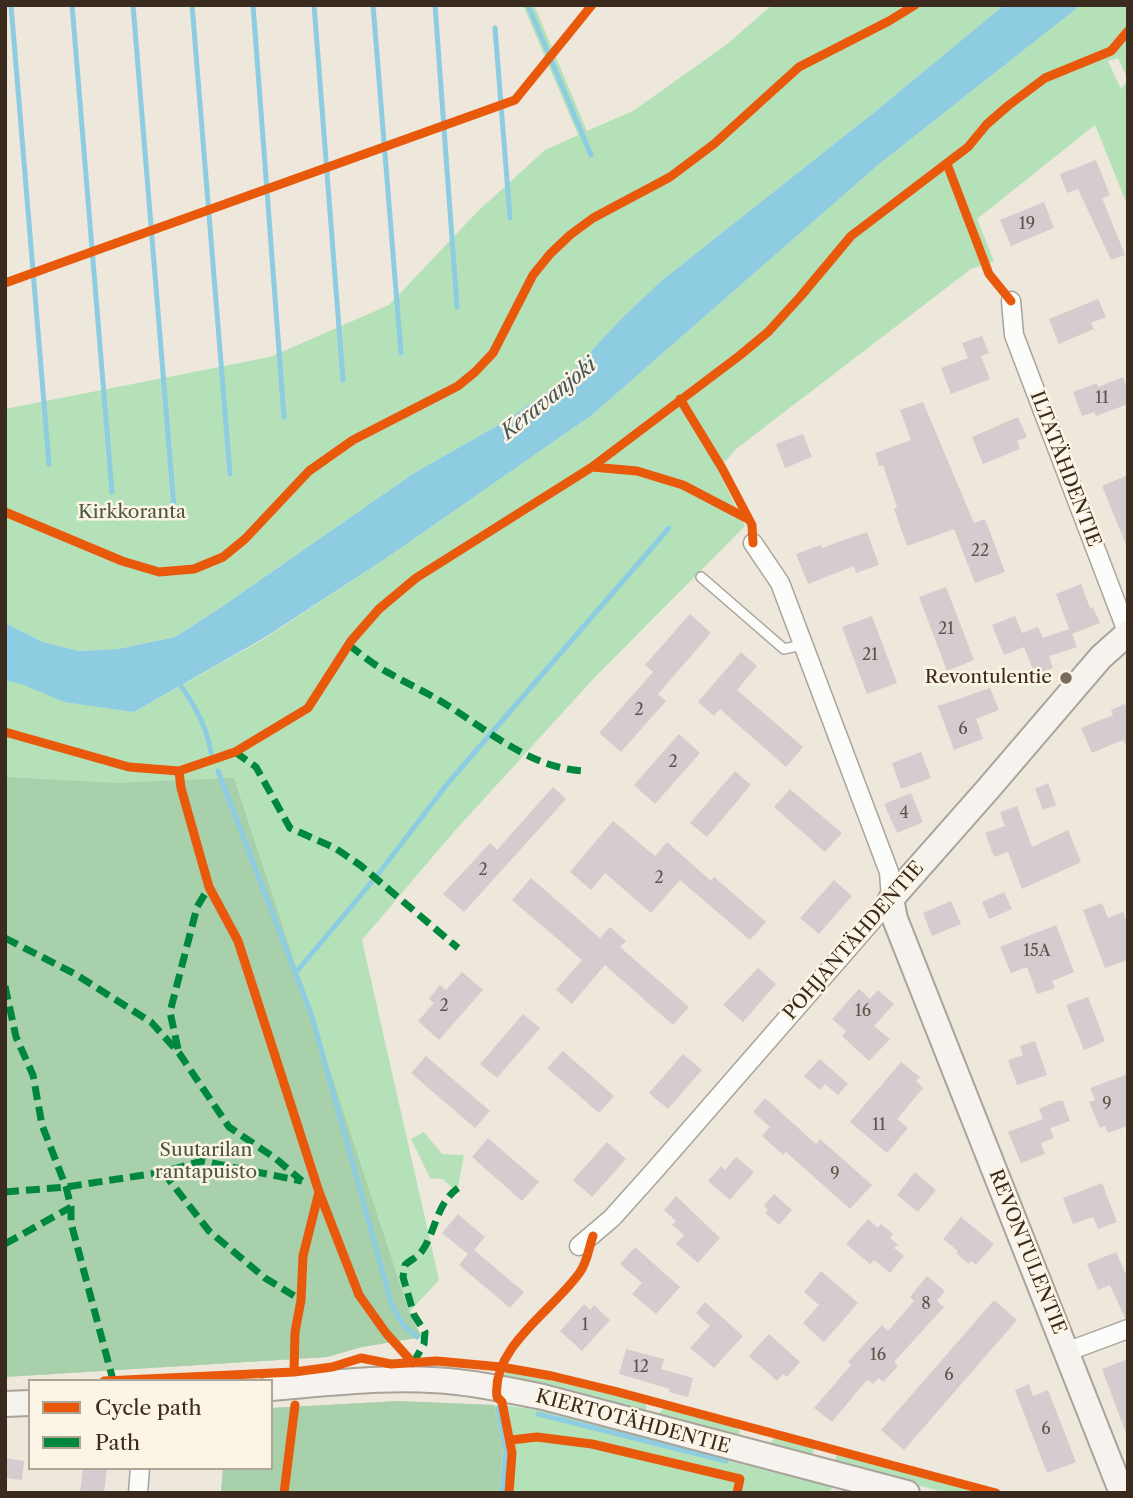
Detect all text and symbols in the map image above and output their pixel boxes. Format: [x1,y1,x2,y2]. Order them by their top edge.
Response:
house number: 19 [1019,214,1035,234]
water label: Keravanjoki [496,353,602,445]
street label: ILTATÄHDENTIE [1025,388,1105,550]
house number: 11 [1095,388,1109,408]
park label: Kirkkoranta [78,502,186,524]
house number: 22 [971,541,989,561]
house number: 21 [938,619,954,639]
house number: 21 [862,645,878,665]
place label: Revontulentie [925,667,1052,689]
marker: Revontulentie [1058,670,1074,686]
house number: 2 [634,700,644,720]
house number: 6 [958,719,968,739]
house number: 2 [668,752,678,772]
house number: 4 [899,803,909,823]
street label: POHJANTÄHDENTIE [779,857,929,1025]
house number: 2 [478,860,488,880]
house number: 2 [654,868,664,888]
house number: 15A [1023,941,1051,961]
house number: 2 [439,996,449,1016]
house number: 16 [855,1001,871,1021]
house number: 9 [1102,1094,1112,1114]
house number: 11 [872,1115,886,1135]
park label: Suutarilan rantapuisto [155,1140,257,1184]
house number: 9 [830,1164,840,1184]
street label: REVONTULENTIE [983,1166,1071,1338]
house number: 8 [921,1294,931,1314]
house number: 1 [582,1315,588,1335]
house number: 16 [870,1345,886,1365]
house number: 12 [633,1357,649,1377]
house number: 6 [944,1365,954,1385]
legend [28,1379,273,1470]
street label: KIERTOTÄHDENTIE [533,1385,733,1459]
text: Cycle path [95,1395,202,1420]
house number: 6 [1041,1419,1051,1439]
text: Path [95,1430,140,1455]

